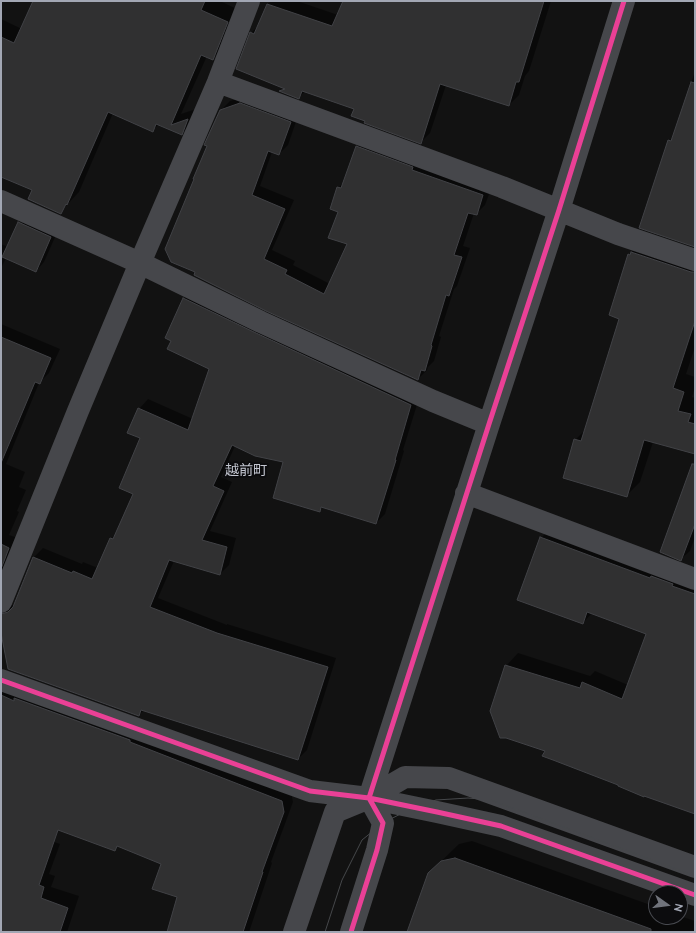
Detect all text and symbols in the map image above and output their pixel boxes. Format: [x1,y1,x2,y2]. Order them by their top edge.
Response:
district label: 越前町 [225,462,267,478]
north arrow [648,885,688,925]
text: N [672,902,685,913]

